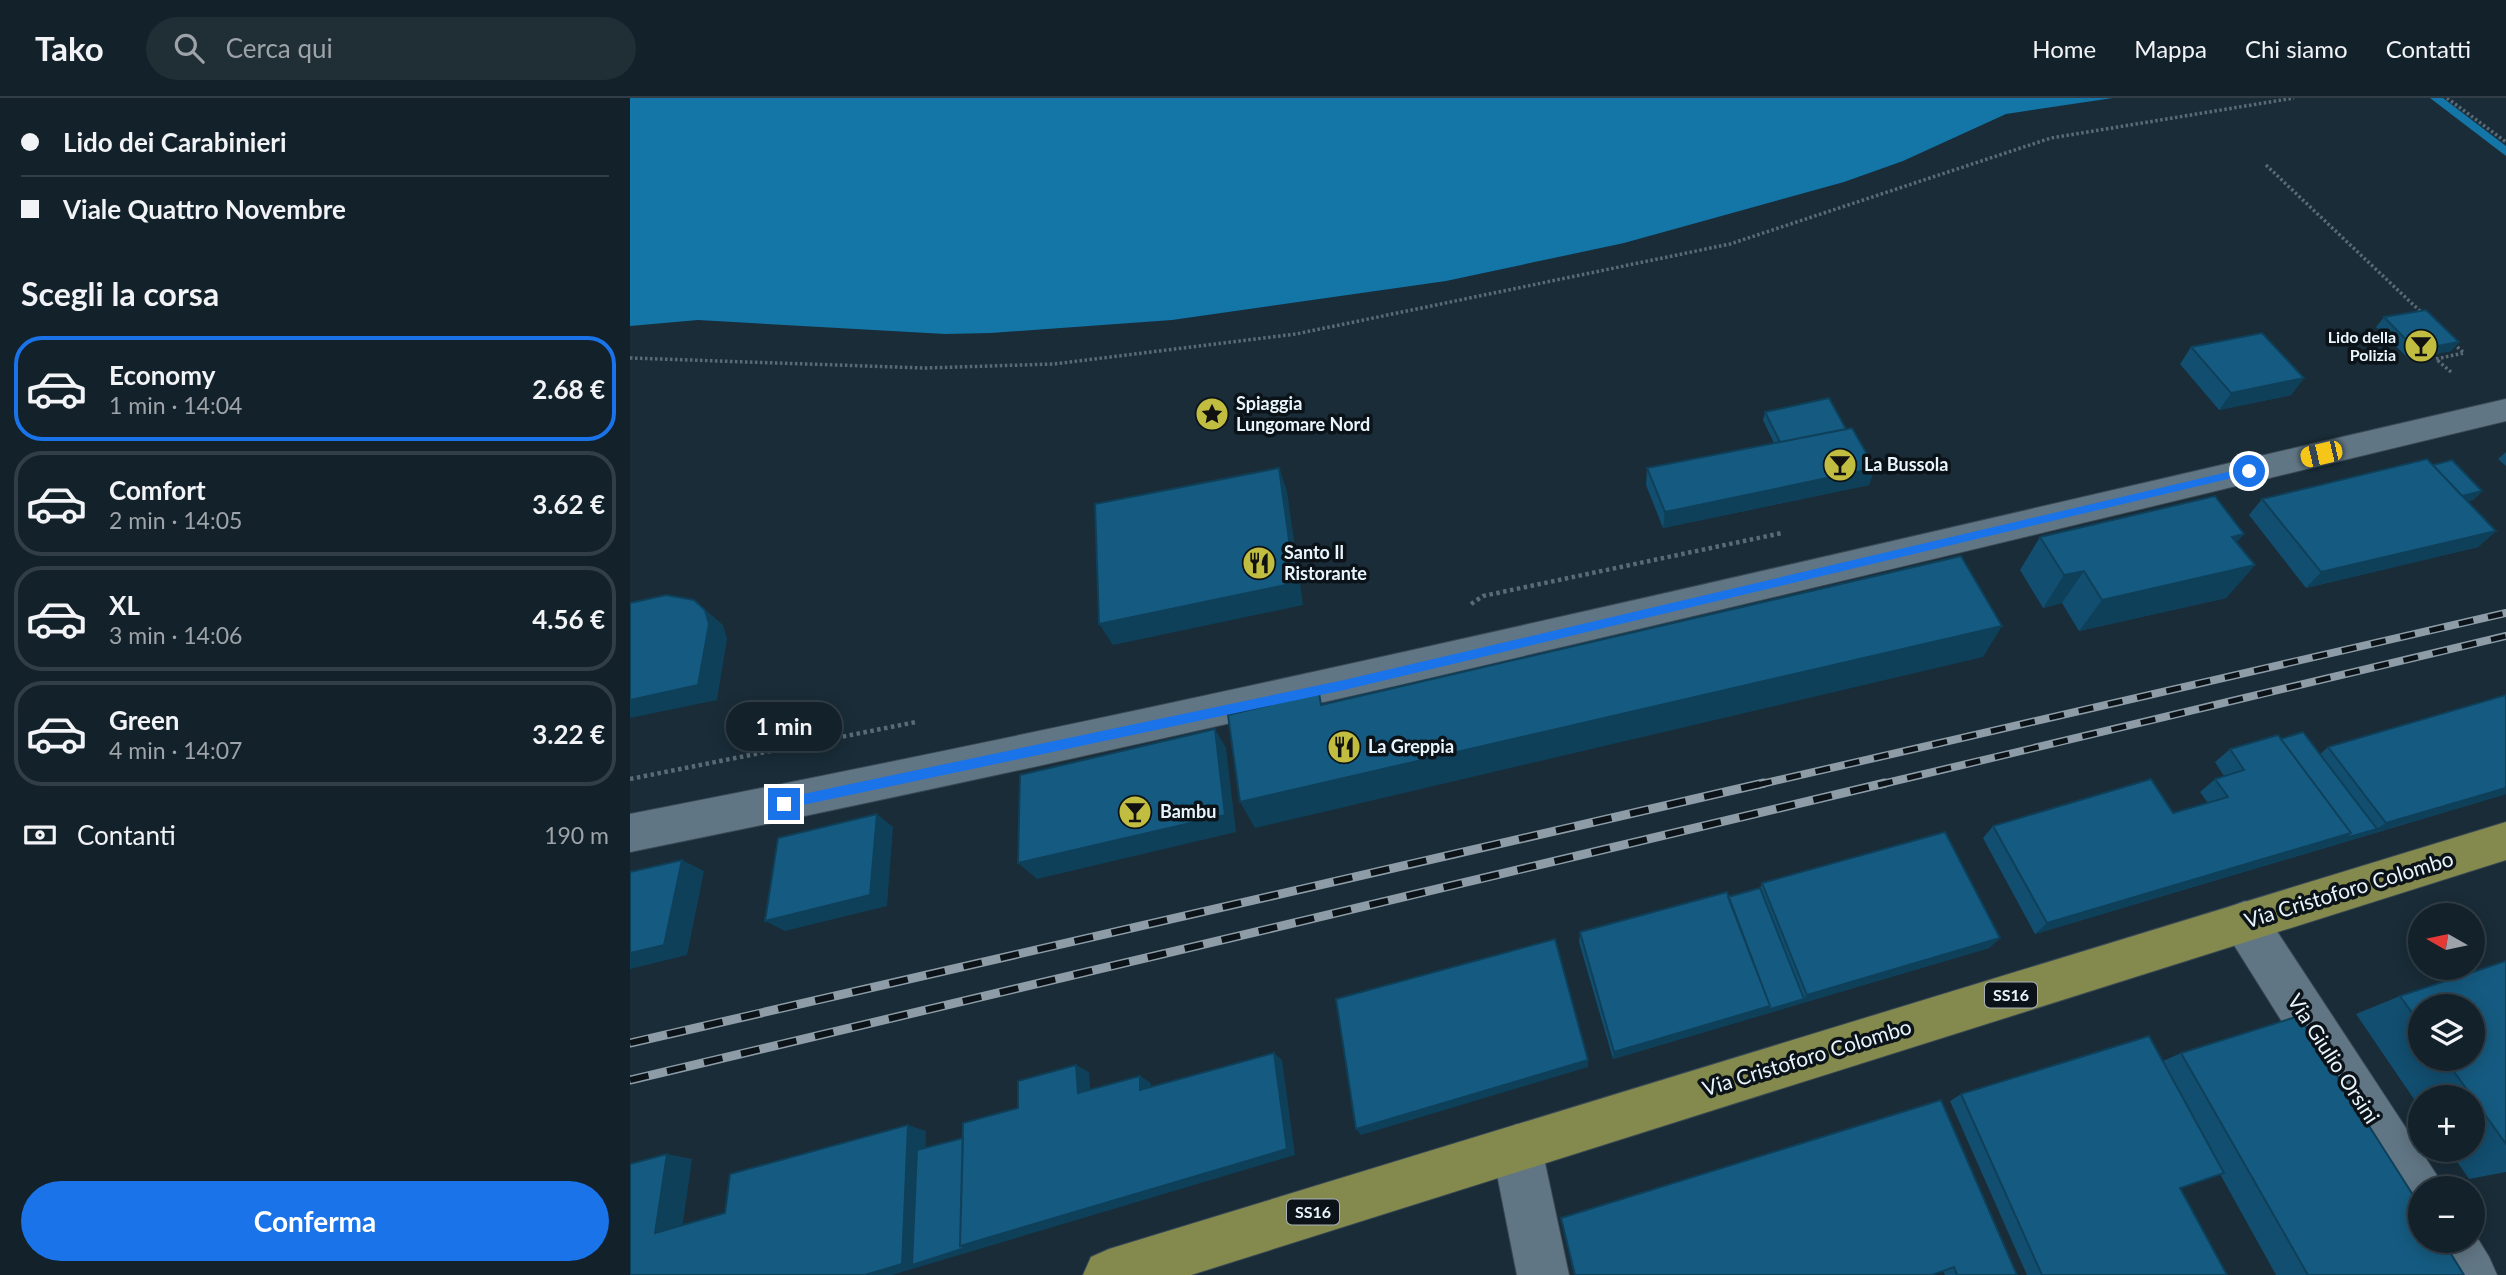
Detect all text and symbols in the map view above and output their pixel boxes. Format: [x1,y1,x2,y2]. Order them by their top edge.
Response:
search box [146,17,636,80]
text: Tako [35,28,104,68]
icon: search [170,29,208,67]
text: Cerca qui [226,32,333,64]
text: Home [2032,34,2096,63]
text: Mappa [2134,34,2207,63]
text: Chi siamo [2245,34,2348,63]
text: Contatti [2386,34,2471,63]
text: Lido dei Carabinieri [63,126,287,158]
text: Viale Quattro Novembre [63,193,346,225]
text: Scegli la corsa [21,274,219,313]
place label: Lido della Polizia [2328,327,2396,364]
bar icon: Lido della Polizia [2402,327,2440,365]
icon: car [25,357,88,420]
text: Economy [109,359,215,391]
text: 2.68 € [532,373,605,405]
text: 1 min · 14:04 [109,391,242,419]
place label: Spiaggia Lungomare Nord [1236,392,1370,435]
place icon: Spiaggia Lungomare Nord [1193,395,1231,433]
car [2299,439,2344,469]
bar icon: La Bussola [1821,446,1859,484]
place label: La Bussola [1864,453,1948,475]
route start [2233,455,2265,487]
icon: car [25,472,88,535]
text: Comfort [109,474,206,506]
text: 3.62 € [532,488,605,520]
text: 2 min · 14:05 [109,506,242,534]
place label: Santo Il Ristorante [1284,541,1367,584]
restaurant icon: Santo Il Ristorante [1240,544,1278,582]
icon: car [25,587,88,650]
text: XL [109,589,140,621]
text: 4.56 € [532,603,605,635]
text: 3 min · 14:06 [109,621,242,649]
icon: car [25,702,88,765]
callout: 1 min [726,702,842,752]
text: Green [109,704,179,736]
text: 1 min [755,712,813,740]
text: 3.22 € [532,718,605,750]
restaurant icon: La Greppia [1325,728,1363,766]
place label: La Greppia [1368,735,1454,757]
text: 4 min · 14:07 [109,736,242,764]
route end [768,788,800,820]
bar icon: Bambu [1116,793,1154,831]
place label: Bambu [1160,800,1216,822]
icon: cash [21,816,59,854]
text: Contanti [77,819,176,851]
text: 190 m [544,821,609,849]
street label: Via Cristoforo Colombo [2241,845,2456,932]
north arrow [2408,903,2485,980]
map controls [2408,903,2485,1253]
road number: SS16 [1985,982,2037,1007]
street label: Via Giulio Orsini [2283,989,2385,1128]
button: layers [2408,994,2485,1071]
street label: Via Cristoforo Colombo [1699,1013,1914,1100]
button: + [2408,1085,2485,1162]
button: − [2408,1176,2485,1253]
button: Conferma [21,1181,609,1261]
road number: SS16 [1287,1200,1339,1224]

